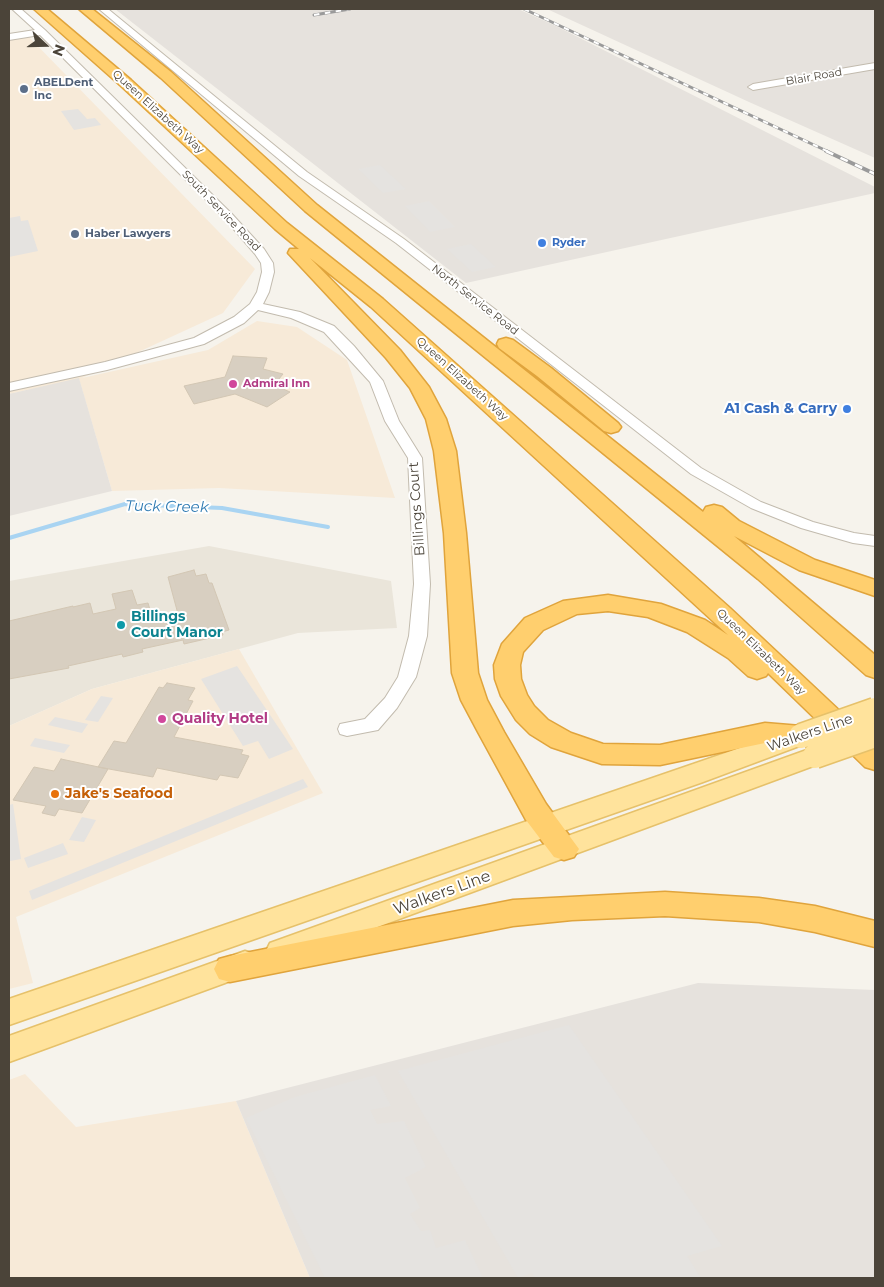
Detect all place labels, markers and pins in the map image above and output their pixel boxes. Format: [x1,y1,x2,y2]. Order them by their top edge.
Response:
place label: ABELDent Inc [34,76,93,102]
marker: ABELDent Inc [18,83,30,95]
place label: Haber Lawyers [85,227,171,241]
marker: Haber Lawyers [69,228,81,240]
place label: Ryder [552,236,586,250]
marker: Ryder [536,237,548,249]
place label: Admiral Inn [243,377,310,391]
marker: Admiral Inn [227,378,239,390]
place label: A1 Cash & Carry [724,401,837,417]
marker: A1 Cash & Carry [841,403,853,415]
place label: Billings Court Manor [131,609,223,642]
marker: Billings Court Manor [115,619,127,631]
place label: Quality Hotel [172,711,268,727]
marker: Quality Hotel [156,713,168,725]
place label: Jake's Seafood [65,786,173,802]
marker: Jake's Seafood [49,788,61,800]

